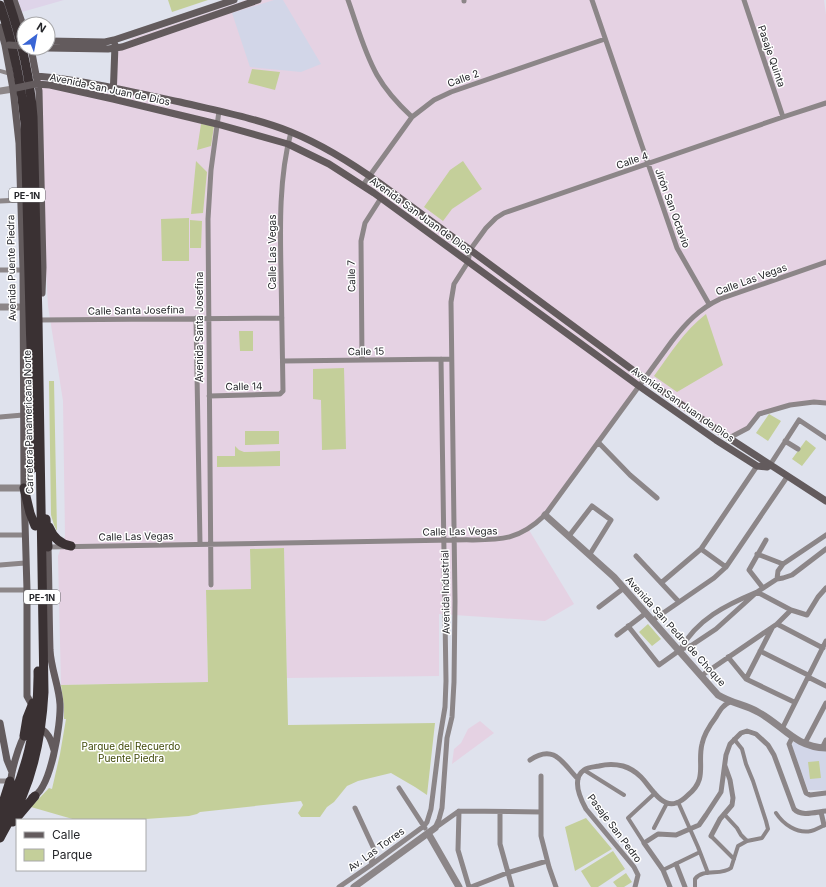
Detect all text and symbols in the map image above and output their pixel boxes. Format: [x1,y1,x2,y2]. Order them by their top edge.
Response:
north arrow [16,16,56,56]
text: N [34,19,49,36]
street label: Pasaje Quinta [756,23,788,89]
street label: Calle 2 [446,67,480,89]
street label: Avenida San Juan de Dios [49,70,171,108]
street label: Calle 4 [615,149,649,171]
street label: Jirón San Octavio [653,167,693,249]
street label: Avenida San Juan de Dios [368,174,474,256]
road number: PE-1N [9,188,45,202]
street label: Calle Las Vegas [266,214,278,290]
street label: Avenida Puente Piedra [4,215,18,321]
street label: Calle 7 [345,260,357,292]
street label: Calle Las Vegas [714,261,788,297]
street label: Avenida Santa Josefina [193,272,205,382]
street label: Calle Santa Josefina [88,303,184,317]
street label: Calle 15 [348,345,384,357]
street label: Carretera Panamericana Norte [21,350,35,494]
street label: Avenida San Juan de Dios [629,364,737,444]
street label: Calle 14 [225,380,263,392]
street label: Calle Las Vegas [422,524,498,538]
street label: Calle Las Vegas [98,529,174,543]
street label: Avenida Industrial [438,550,452,634]
street label: Avenida San Pedro de Choque [623,574,729,689]
road number: PE-1N [24,590,60,604]
park label: Parque del Recuerdo Puente Piedra [82,740,180,764]
street label: Pasaje San Pedro [585,791,645,865]
legend [16,819,146,871]
street label: Av. Las Torres [345,825,407,873]
text: Calle [52,827,80,842]
text: Parque [52,847,92,862]

